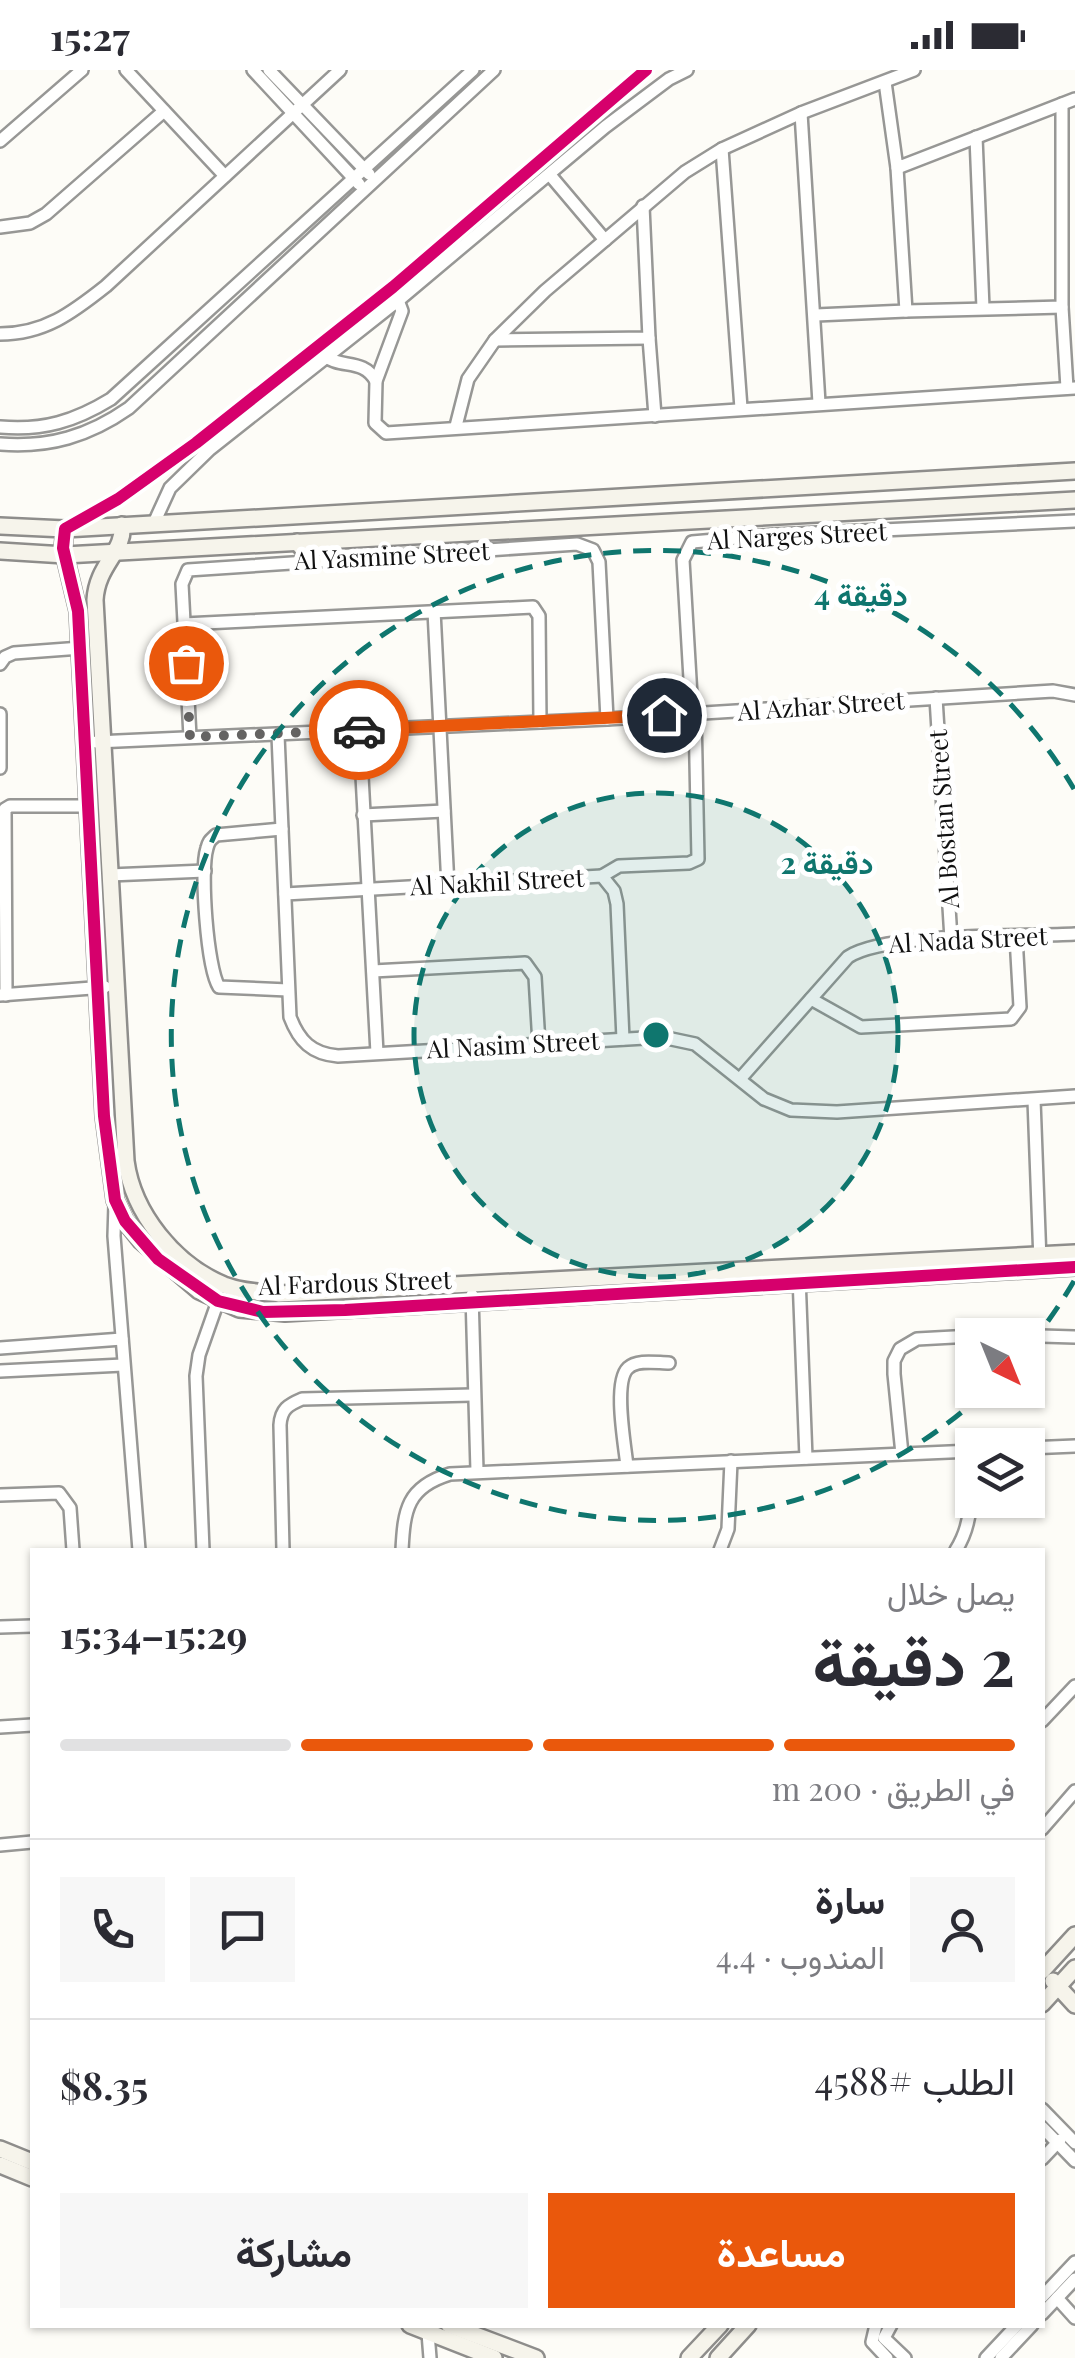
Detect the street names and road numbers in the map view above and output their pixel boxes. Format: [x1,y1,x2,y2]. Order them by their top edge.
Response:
street label: Al Narges Street [705,513,889,556]
street label: Al Yasmine Street [292,533,492,576]
street label: Al Azhar Street [735,682,907,727]
street label: Al Bostan Street [920,727,965,911]
street label: Al Nakhil Street [408,859,586,902]
street label: Al Nada Street [887,918,1049,959]
street label: Al Nasim Street [425,1022,601,1065]
street label: Al Fardous Street [257,1262,453,1301]

